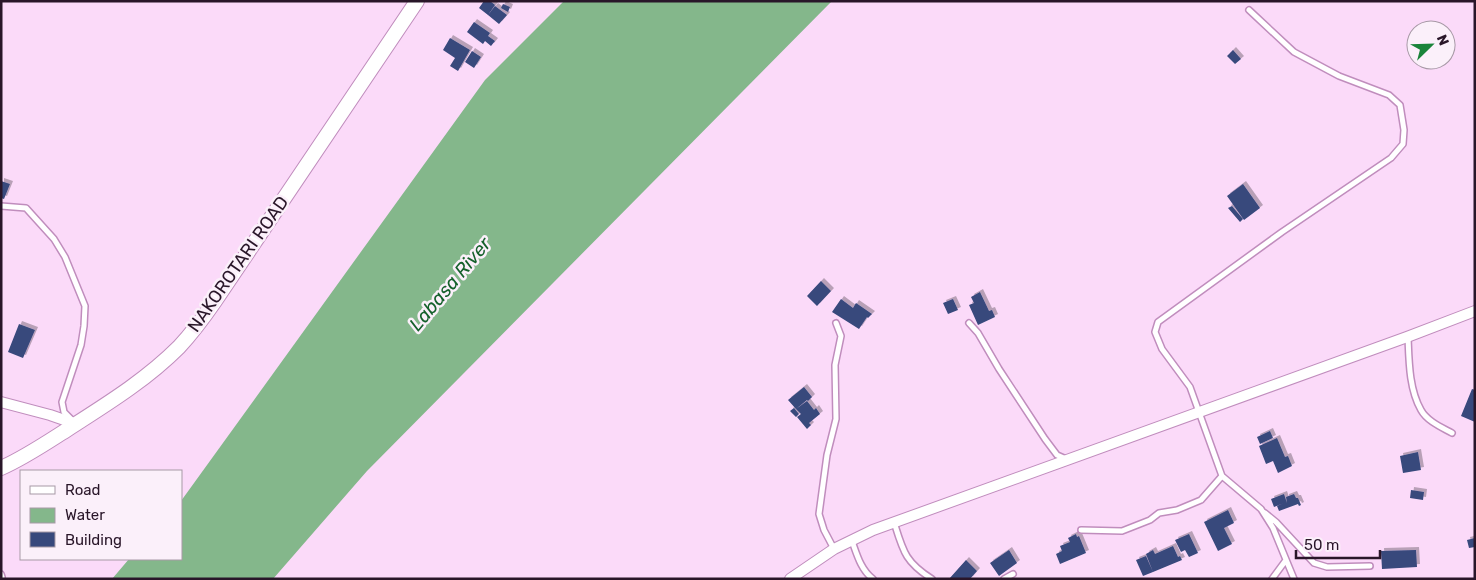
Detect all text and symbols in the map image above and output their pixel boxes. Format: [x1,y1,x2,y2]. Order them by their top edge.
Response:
north arrow [1406,20,1456,70]
text: N [1433,32,1452,48]
street label: NAKOROTARI ROAD [183,192,293,336]
water label: Labasa River [404,232,496,335]
legend [20,470,182,560]
text: Road [65,481,101,499]
text: Water [65,506,105,524]
scale bar [1296,528,1380,560]
text: Building [65,531,122,549]
text: 50 m [1304,536,1339,554]

